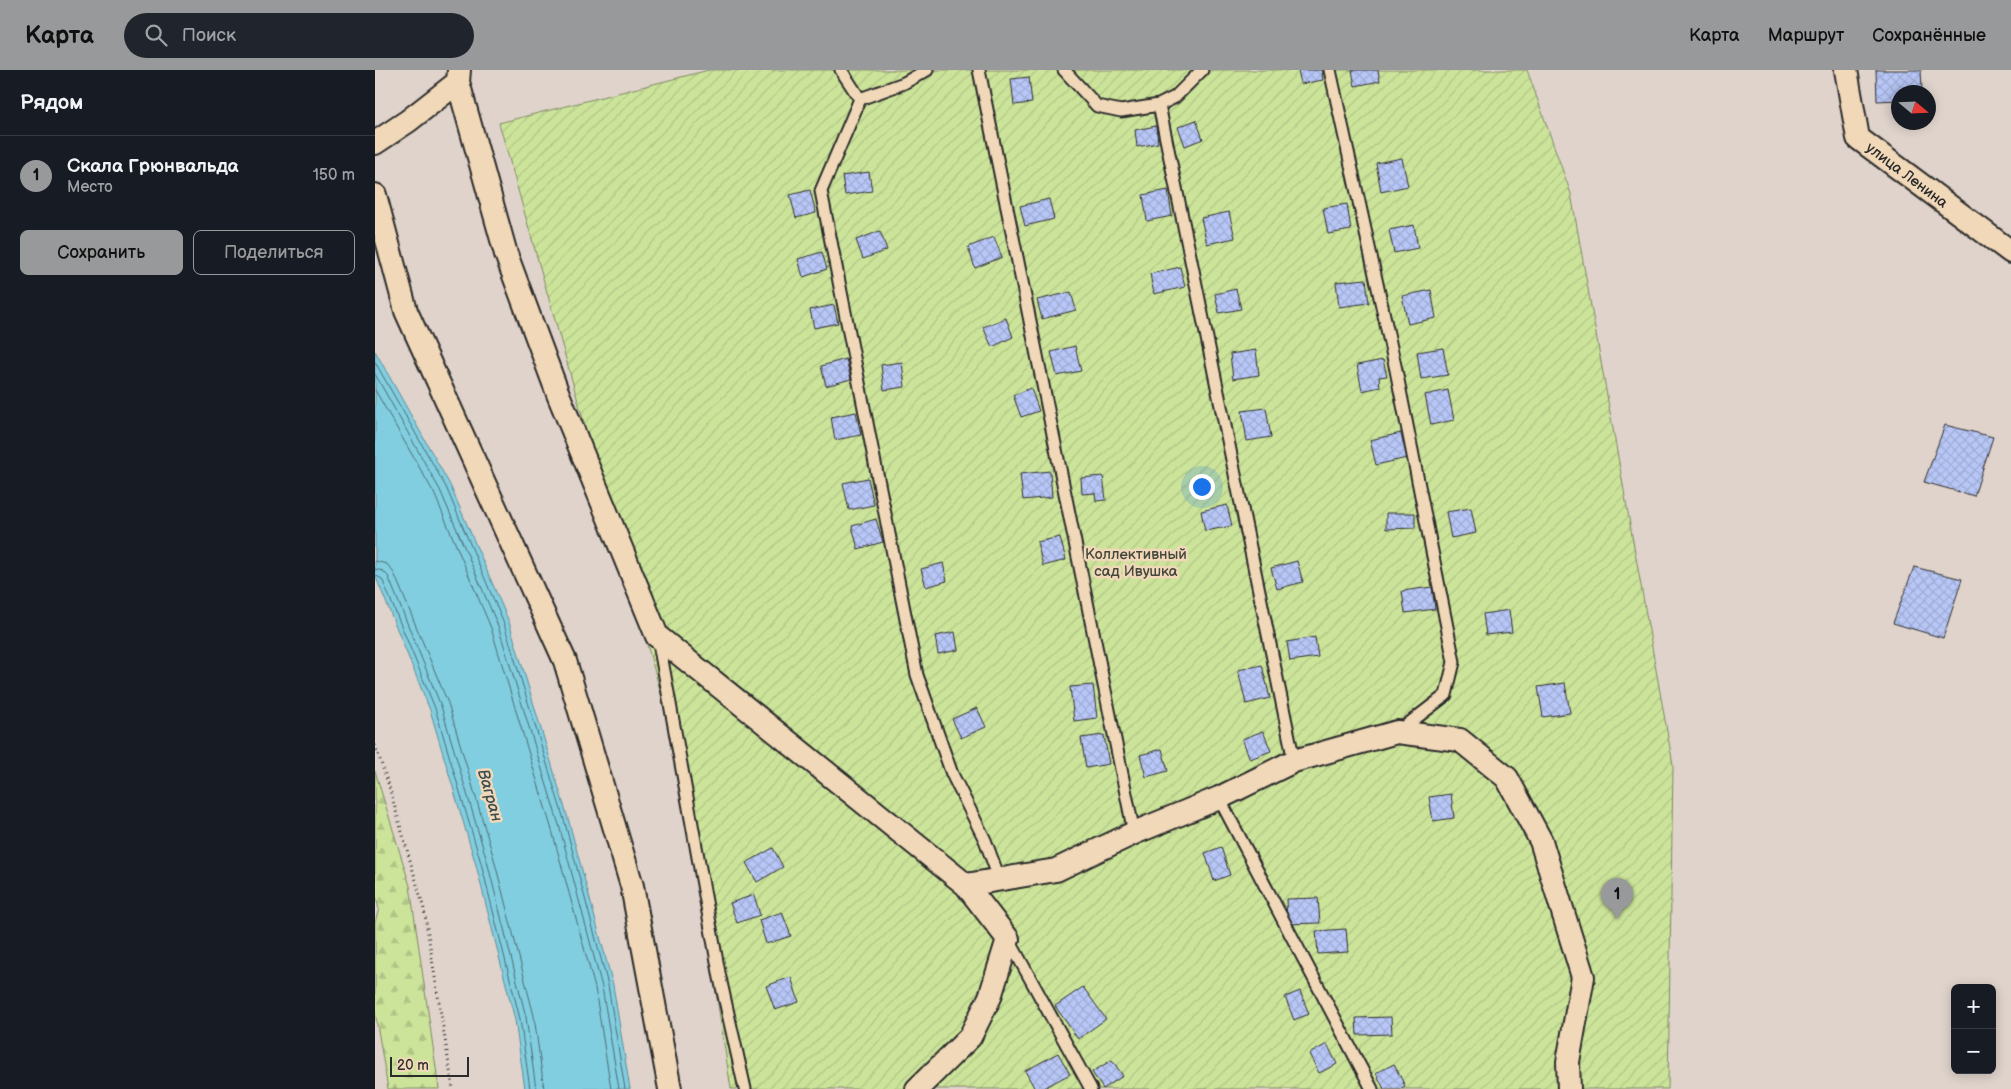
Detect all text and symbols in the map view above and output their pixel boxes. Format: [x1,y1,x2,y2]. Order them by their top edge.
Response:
search box [124,13,474,58]
text: Карта [25,21,94,50]
icon: search [142,21,170,49]
text: Поиск [182,24,236,47]
text: Карта [1689,25,1740,46]
text: Маршрут [1768,25,1844,46]
text: Сохранённые [1872,25,1986,46]
north arrow [1891,85,1936,130]
text: Рядом [20,90,83,115]
street label: улица Ленина [1862,138,1952,212]
text: Скала Грюнвальда [67,155,239,178]
text: 1 [33,166,39,185]
text: 150 m [313,166,355,185]
text: Место [67,178,113,197]
button: Сохранить [20,230,183,275]
button: Поделиться [193,230,355,275]
your location [1189,474,1215,500]
park label: Коллективный сад Ивушка [1085,545,1187,581]
water label: Вагран [473,767,506,824]
pin: 1 [1601,878,1633,919]
map controls [1951,984,1996,1074]
button: + [1951,984,1996,1029]
button: − [1951,1029,1996,1074]
scale bar [390,1054,469,1077]
text: 20 m [397,1057,429,1074]

